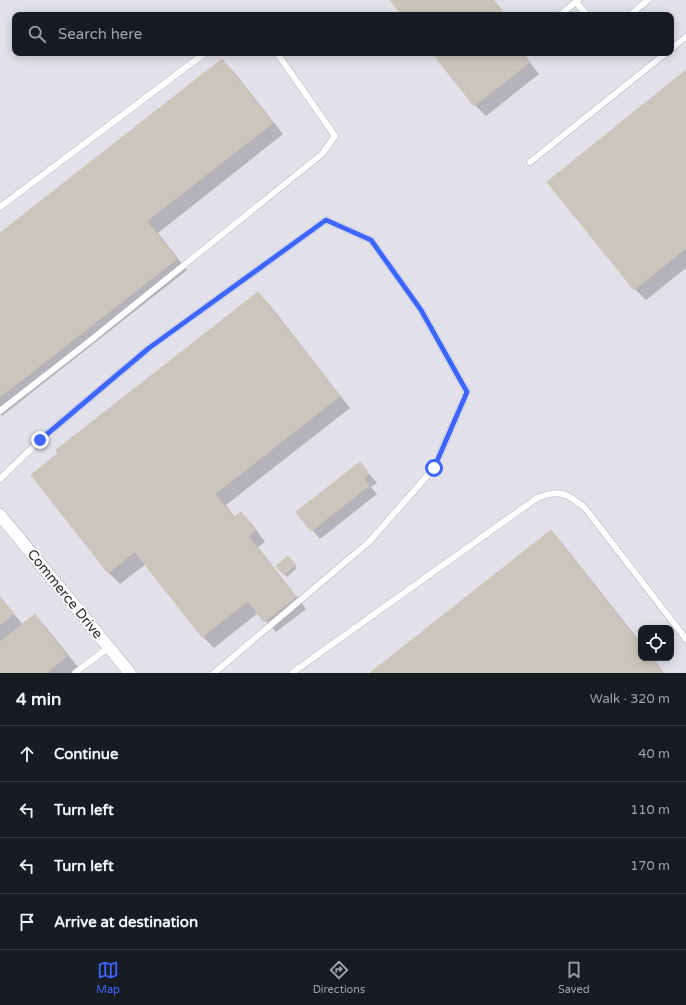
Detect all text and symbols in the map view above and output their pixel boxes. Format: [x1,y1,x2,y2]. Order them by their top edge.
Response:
search box [12,12,674,56]
icon: search [26,23,48,45]
text: Search here [58,25,142,43]
route end [31,431,49,449]
route start [425,459,443,477]
street label: Commerce Drive [24,546,106,642]
map controls [638,625,674,661]
button: locate [638,625,674,661]
text: 4 min [16,689,61,710]
text: Walk · 320 m [590,691,670,707]
icon: ahead [16,743,38,765]
text: Continue [54,745,118,763]
text: 40 m [638,746,670,762]
icon: left [16,799,38,821]
text: Turn left [54,801,114,819]
text: 110 m [630,802,670,818]
icon: left [16,855,38,877]
text: Turn left [54,857,114,875]
text: 170 m [630,858,670,874]
icon: arrive [16,911,38,933]
text: Arrive at destination [54,913,198,931]
tab: Map [96,959,120,996]
tab: Directions [313,959,365,996]
tab: Saved [558,959,590,996]

